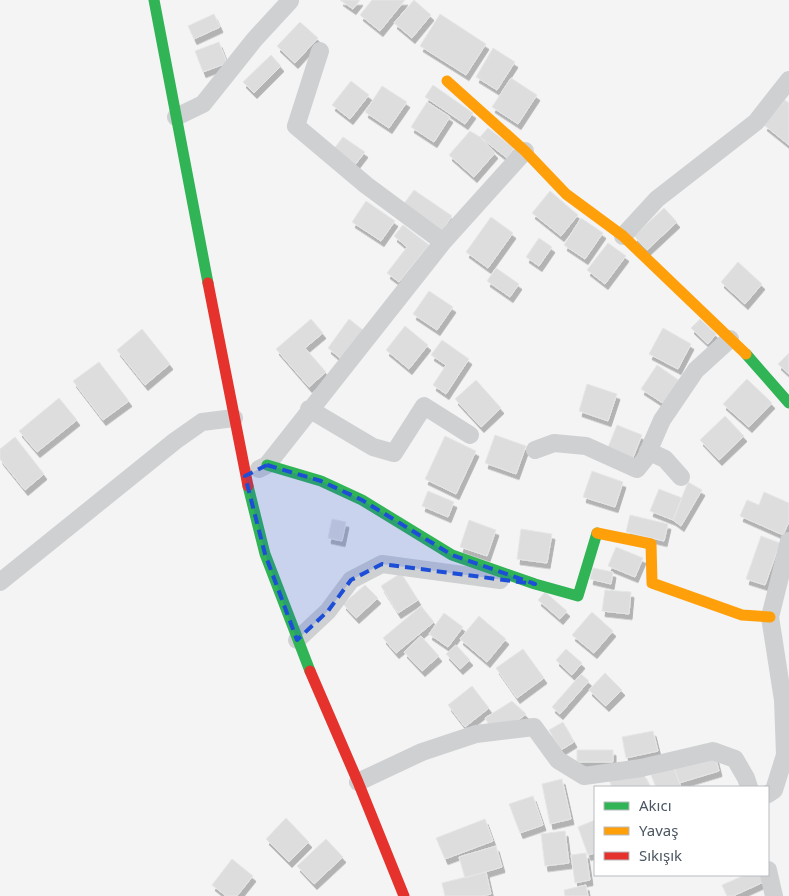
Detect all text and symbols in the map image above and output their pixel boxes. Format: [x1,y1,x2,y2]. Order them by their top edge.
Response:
legend [594,786,769,876]
text: Akıcı [639,795,672,815]
text: Yavaş [639,820,678,840]
text: Sıkışık [639,845,682,865]

